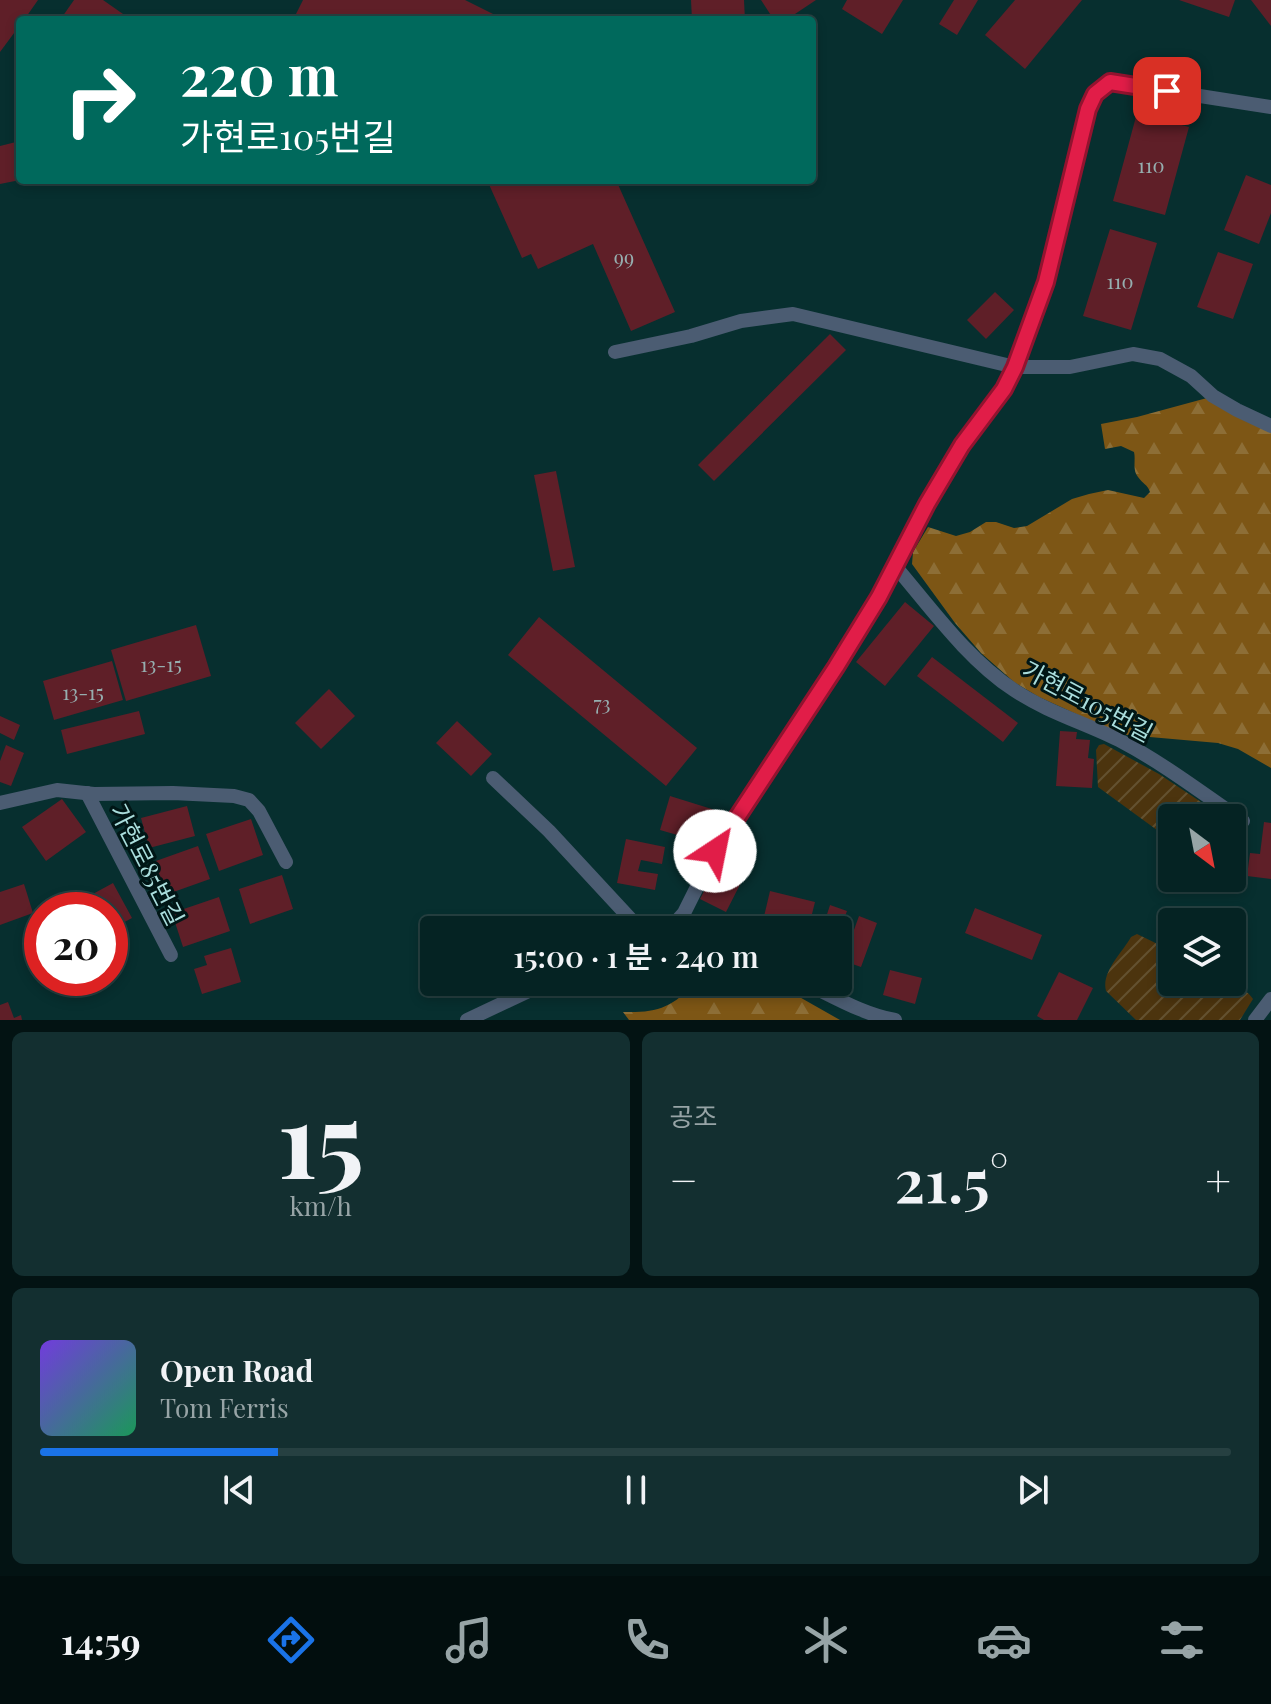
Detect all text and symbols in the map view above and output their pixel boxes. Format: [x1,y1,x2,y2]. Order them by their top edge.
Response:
text: 220 m [180,36,338,111]
icon: right [48,48,152,152]
pin [1133,57,1201,125]
icon: arrive [1145,69,1189,113]
text: 가현로105번길 [180,111,395,159]
house number: 110 [1138,151,1164,178]
house number: 99 [614,243,634,270]
house number: 110 [1107,267,1133,294]
house number: 13-15 [140,650,182,677]
street label: 가현로105번길 [1017,652,1159,748]
house number: 13-15 [62,678,104,705]
house number: 73 [593,689,611,716]
street label: 가현로85번길 [104,798,192,930]
north arrow [1158,804,1246,892]
map controls [1158,804,1246,996]
position arrow [673,809,757,893]
speed limit sign: 20 [24,892,128,996]
button: layers [1158,908,1246,996]
text: 15:00 · 1 분 · 240 m [513,936,759,976]
text: 15 [278,1066,364,1205]
text: 공조 [670,1098,717,1133]
text: 21.5° [895,1138,1009,1218]
text: − [670,1149,698,1208]
text: + [1205,1149,1231,1208]
text: km/h [290,1188,352,1223]
text: Open Road [160,1350,313,1390]
text: Tom Ferris [160,1390,289,1425]
icon: previous [217,1468,261,1512]
icon: pause [614,1468,658,1512]
icon: next [1011,1468,1055,1512]
icon: directions [263,1612,319,1668]
icon: music [441,1612,497,1668]
icon: phone [619,1612,675,1668]
icon: climate [798,1612,854,1668]
icon: car [976,1612,1032,1668]
icon: filters [1154,1612,1210,1668]
text: 14:59 [61,1616,141,1664]

